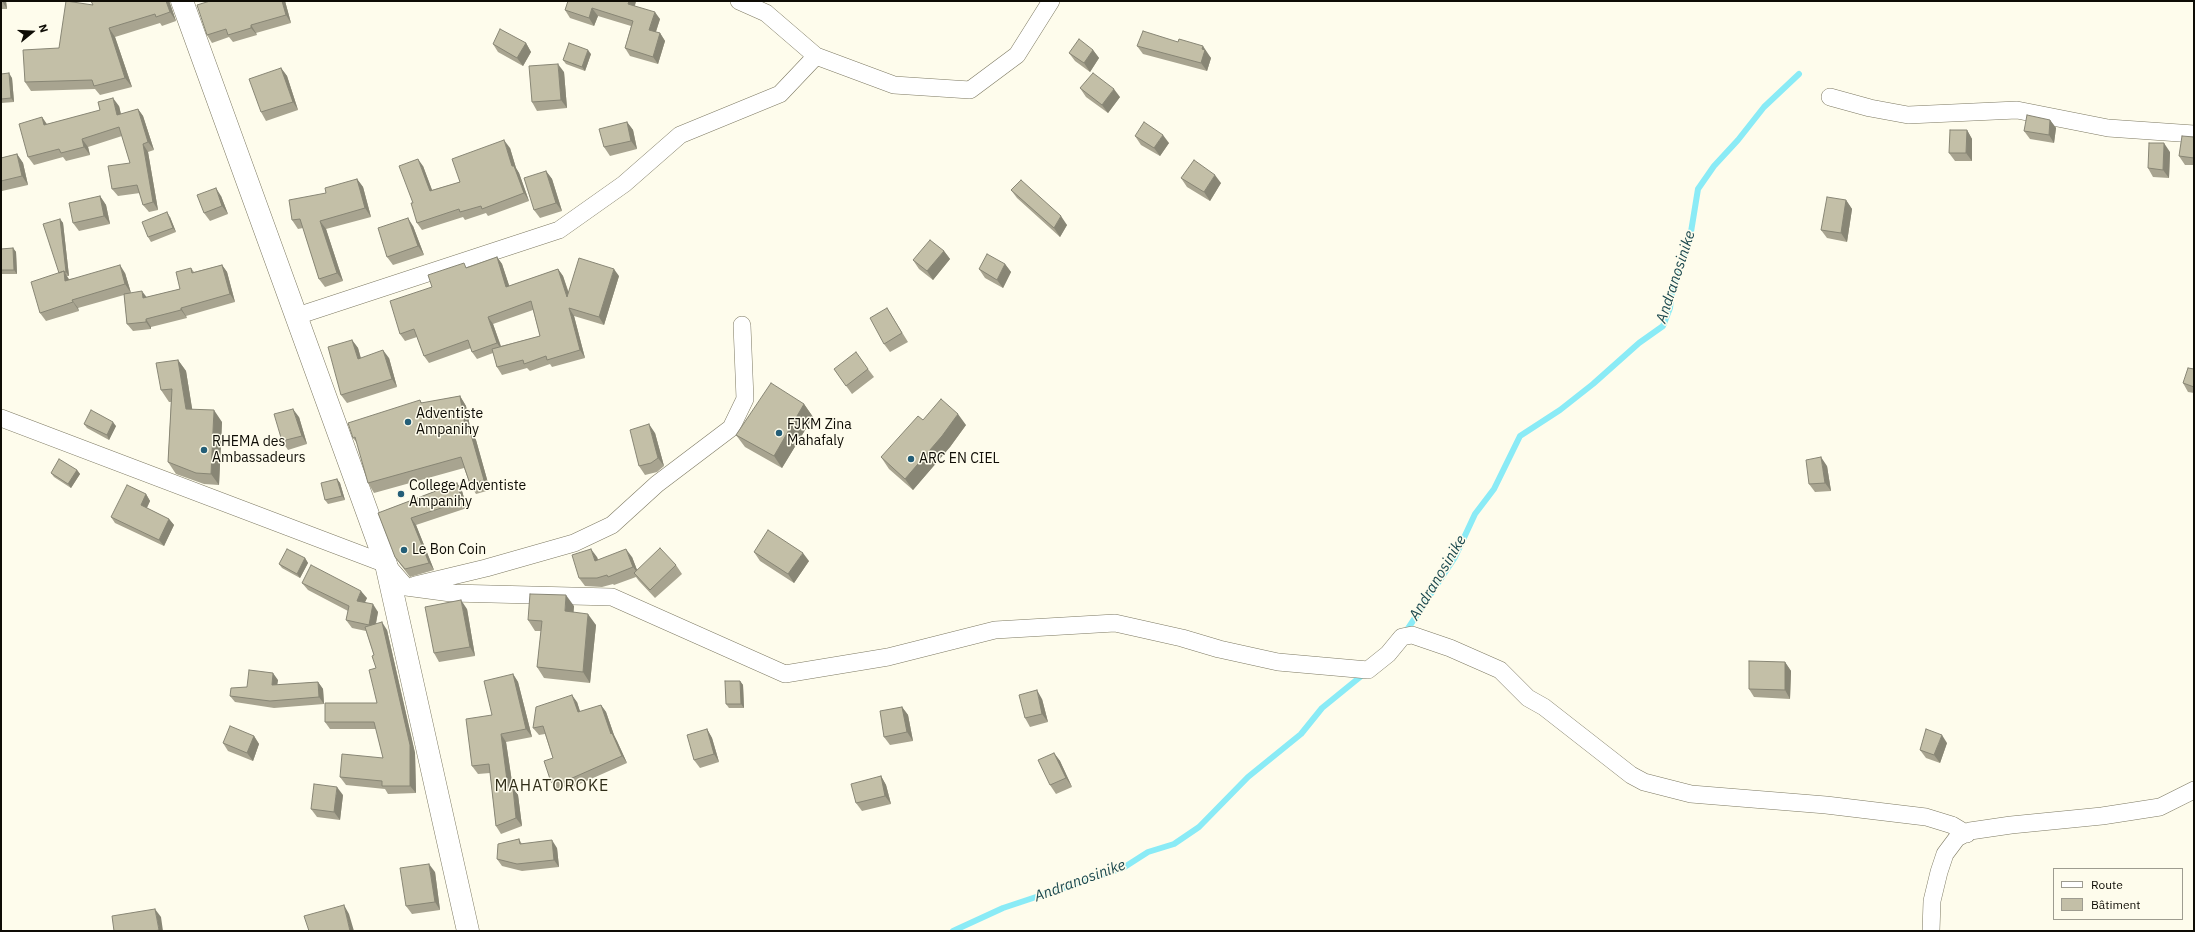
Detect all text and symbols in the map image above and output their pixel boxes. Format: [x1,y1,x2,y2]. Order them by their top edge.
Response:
north arrow [12,12,52,52]
text: N [36,22,51,34]
water label: Andranosinike [1653,229,1699,325]
place label: Adventiste Ampanihy [416,406,483,438]
marker: Adventiste Ampanihy [403,417,413,427]
place label: FJKM Zina Mahafaly [787,417,852,450]
marker: FJKM Zina Mahafaly [774,428,784,438]
place label: RHEMA des Ambassadeurs [212,434,306,466]
marker: RHEMA des Ambassadeurs [199,445,209,455]
place label: ARC EN CIEL [919,451,1000,467]
marker: ARC EN CIEL [906,454,916,464]
place label: College Adventiste Ampanihy [409,478,526,510]
marker: College Adventiste Ampanihy [396,489,406,499]
water label: Andranosinike [1406,532,1470,624]
place label: Le Bon Coin [412,542,486,558]
marker: Le Bon Coin [399,545,409,555]
district label: MAHATOROKE [495,776,609,796]
water label: Andranosinike [1032,856,1128,906]
legend [2053,868,2183,920]
text: Route [2091,877,2123,892]
text: Bâtiment [2091,897,2141,912]

